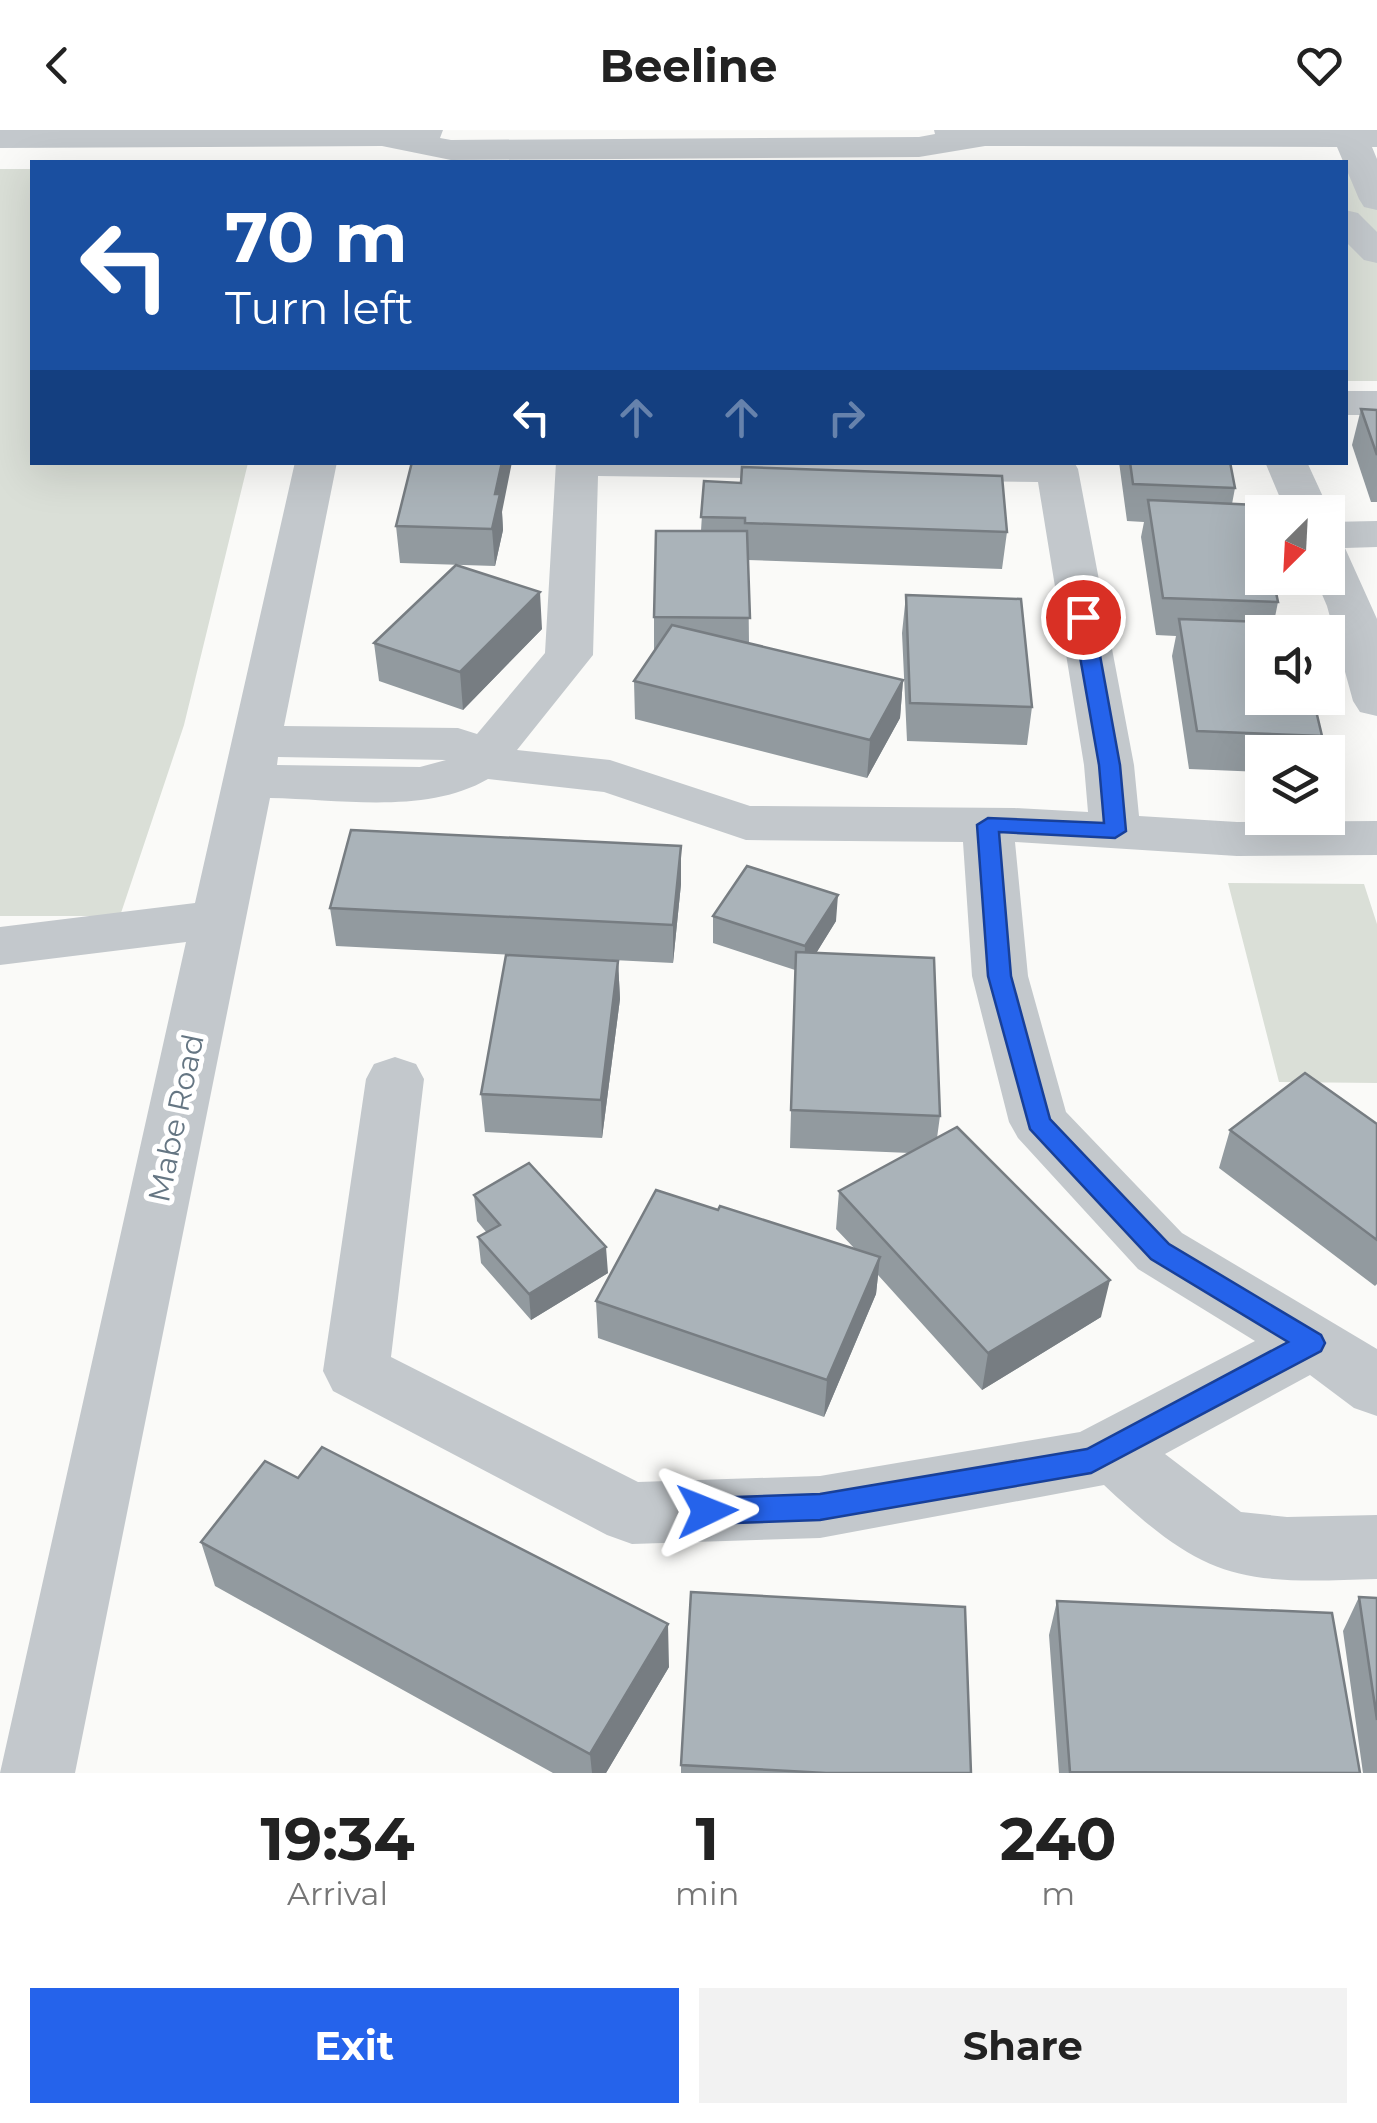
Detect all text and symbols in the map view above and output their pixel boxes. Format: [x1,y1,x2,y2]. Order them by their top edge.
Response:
icon: back [30,38,85,93]
text: Beeline [600,38,777,93]
icon: heart [1292,38,1347,93]
text: 70 m [225,194,408,280]
icon: left [60,200,190,330]
text: Turn left [225,280,413,335]
icon: left [504,390,559,445]
icon: ahead [609,390,664,445]
icon: ahead [714,390,769,445]
icon: right [819,390,874,445]
north arrow [1245,495,1345,595]
map controls [1245,495,1345,835]
pin [1041,575,1126,660]
icon: arrive [1056,590,1111,645]
button: sound [1245,615,1345,715]
button: layers [1245,735,1345,835]
street label: Mabe Road [140,1030,212,1206]
position arrow [655,1459,759,1563]
text: 19:34 [260,1802,415,1875]
text: 1 [695,1802,719,1875]
text: 240 [1000,1802,1117,1875]
text: Arrival [287,1874,388,1913]
text: min [675,1874,739,1913]
text: m [1041,1874,1075,1913]
button: Exit [30,1988,679,2103]
button: Share [699,1988,1347,2103]

